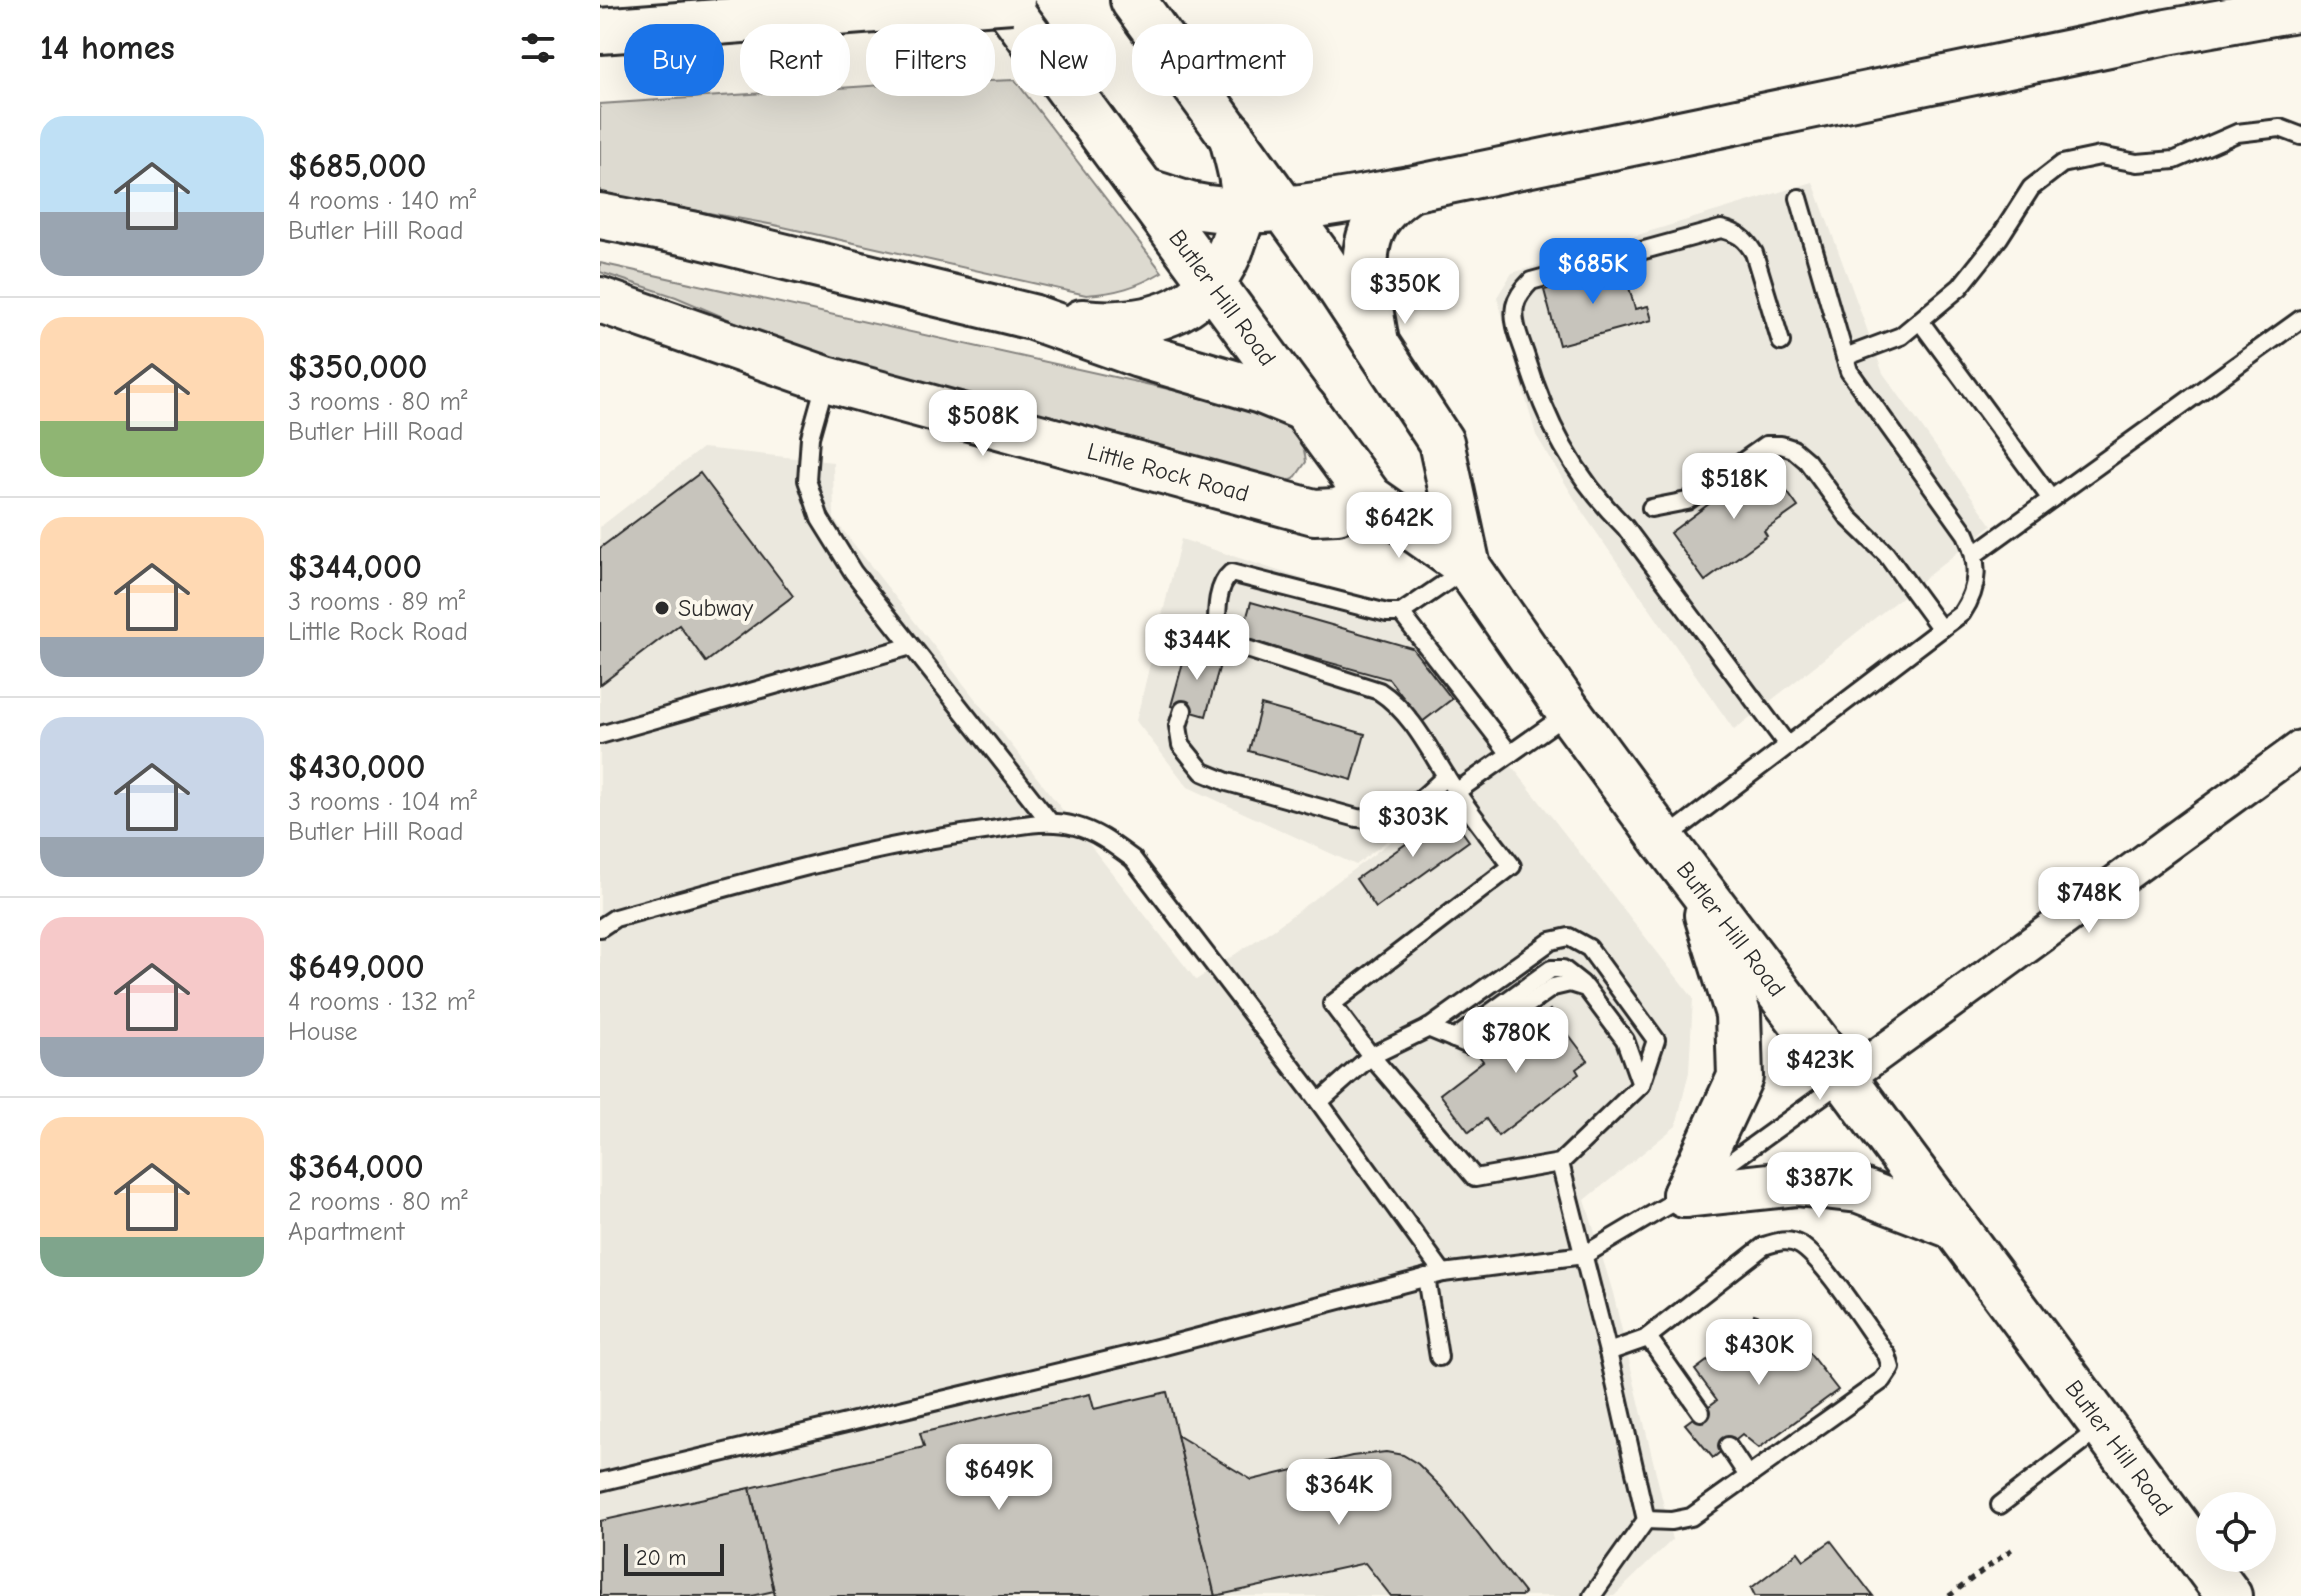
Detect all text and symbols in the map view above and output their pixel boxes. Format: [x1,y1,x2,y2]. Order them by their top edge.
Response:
chip: Buy [624,24,724,96]
chip: Rent [740,24,850,96]
chip: Filters [866,24,995,96]
chip: New [1011,24,1116,96]
chip: Apartment [1132,24,1313,96]
icon: filters [516,26,560,70]
text: 14 homes [40,28,175,68]
text: $685,000 [288,146,427,186]
icon: home [104,148,200,244]
text: 4 rooms · 140 m² [288,186,476,216]
text: Butler Hill Road [288,216,463,246]
street label: Butler Hill Road [1163,224,1282,371]
pin: $685K [1537,238,1649,306]
text: $685K [1557,249,1629,279]
pin: $350K [1349,258,1461,326]
text: $350K [1369,269,1441,299]
text: $350,000 [288,347,428,387]
icon: home [104,349,200,445]
text: 3 rooms · 80 m² [288,387,467,417]
pin: $508K [927,390,1039,458]
text: $508K [947,401,1019,431]
text: Butler Hill Road [288,417,463,447]
street label: Little Rock Road [1084,437,1252,508]
pin: $518K [1678,453,1790,521]
text: $518K [1700,464,1768,494]
pin: $642K [1343,492,1455,560]
text: $642K [1364,503,1434,533]
text: $344,000 [288,547,422,587]
icon: home [104,549,200,645]
text: 3 rooms · 89 m² [288,587,465,617]
place label: Subway [678,594,753,622]
marker: Subway [653,599,671,617]
pin: $344K [1141,614,1253,682]
text: Little Rock Road [288,617,468,647]
text: $344K [1163,625,1231,655]
text: $430,000 [288,747,425,787]
icon: home [104,749,200,845]
text: 3 rooms · 104 m² [288,787,477,817]
pin: $303K [1357,791,1469,859]
text: $303K [1378,802,1448,832]
text: Butler Hill Road [288,817,463,847]
street label: Butler Hill Road [1671,856,1791,1002]
pin: $748K [2033,867,2145,935]
text: $748K [2056,878,2122,908]
text: $649,000 [288,947,425,987]
icon: home [104,949,200,1045]
text: 4 rooms · 132 m² [288,987,475,1017]
pin: $780K [1460,1007,1572,1075]
text: House [288,1017,358,1047]
text: $780K [1481,1018,1551,1048]
pin: $423K [1764,1034,1876,1102]
text: $423K [1786,1045,1854,1075]
text: $364,000 [288,1147,424,1187]
icon: home [104,1149,200,1245]
pin: $387K [1763,1152,1875,1220]
text: $387K [1785,1163,1853,1193]
text: 2 rooms · 80 m² [288,1187,468,1217]
text: Apartment [288,1217,404,1247]
pin: $430K [1703,1319,1815,1387]
text: $430K [1724,1330,1794,1360]
street label: Butler Hill Road [2059,1375,2179,1521]
pin: $649K [943,1444,1055,1512]
text: $649K [964,1455,1034,1485]
pin: $364K [1283,1459,1395,1527]
text: $364K [1305,1470,1373,1500]
map controls [2196,1492,2276,1572]
button: locate [2196,1492,2276,1572]
scale bar [624,1540,724,1576]
text: 20 m [636,1545,686,1571]

